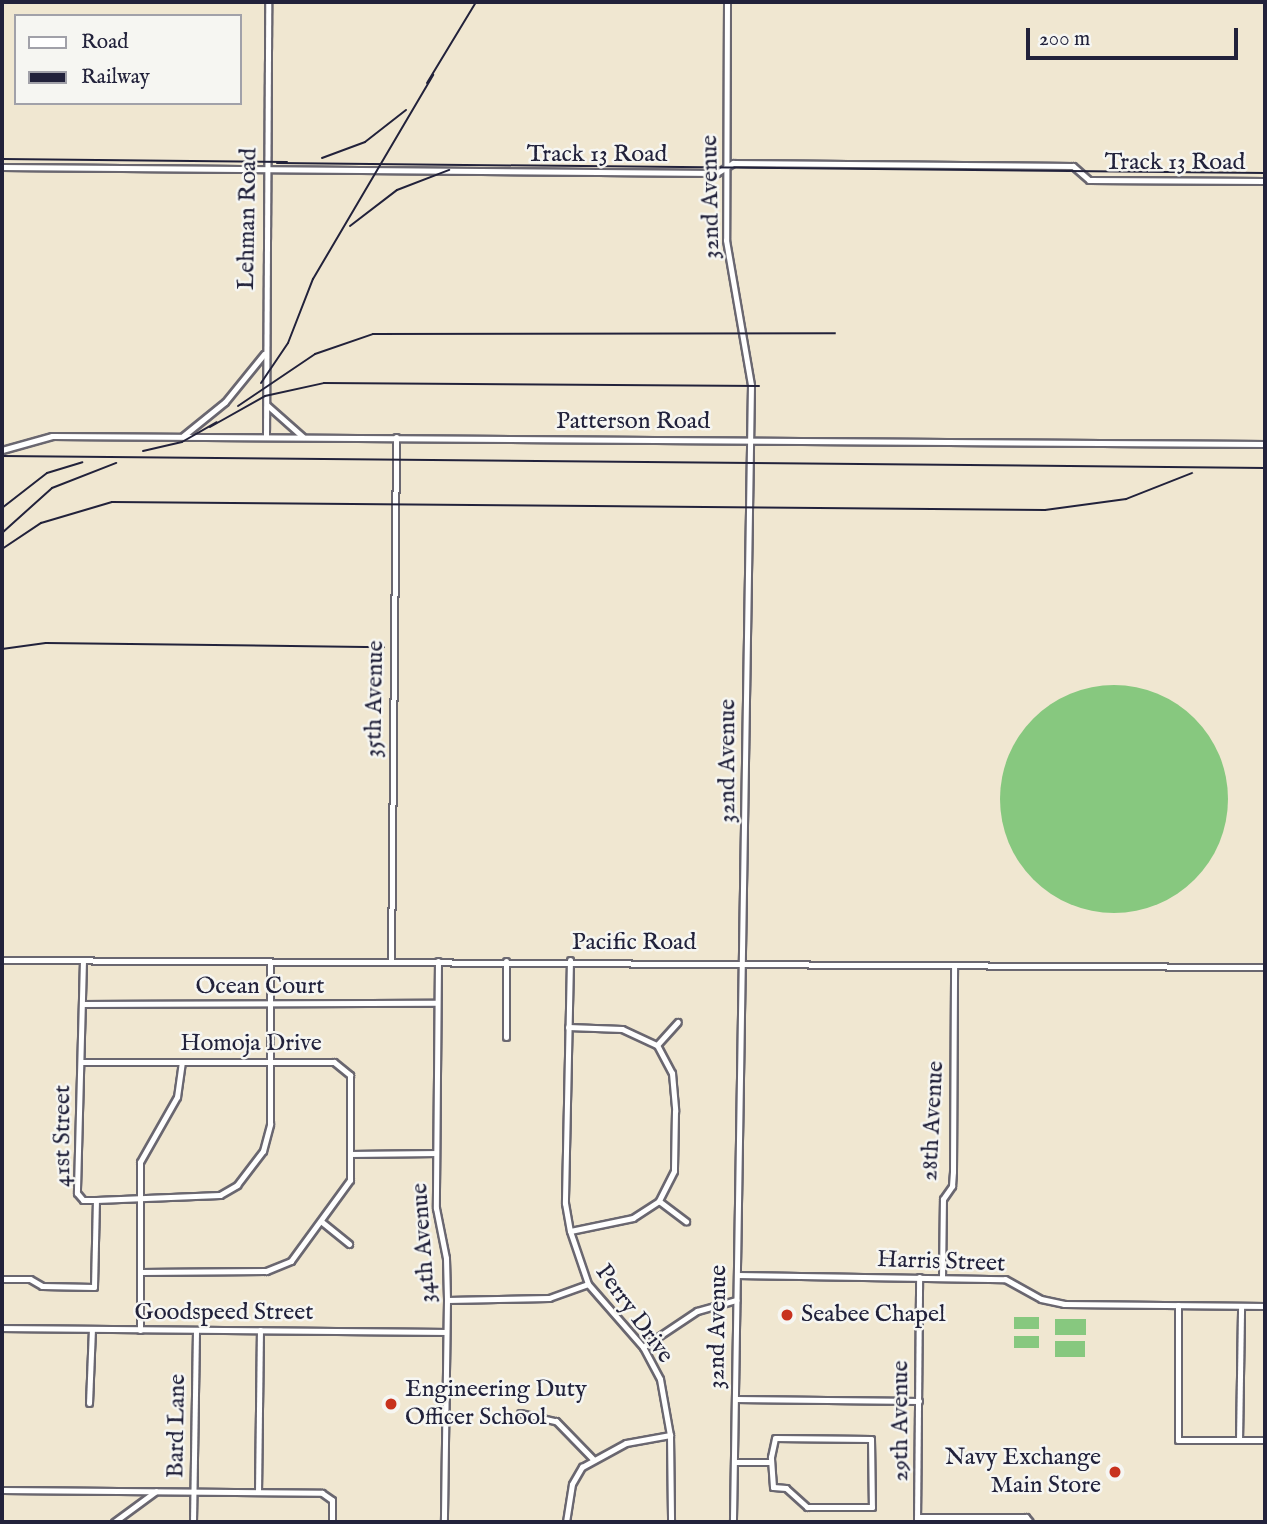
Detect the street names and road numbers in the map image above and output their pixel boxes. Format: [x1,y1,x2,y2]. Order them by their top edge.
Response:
street label: 32nd Avenue [696,135,726,259]
street label: Track 13 Road [527,141,667,169]
street label: Lehman Road [232,148,264,290]
street label: Track 13 Road [1105,149,1245,177]
street label: Patterson Road [556,408,710,436]
street label: 35th Avenue [360,640,390,758]
street label: 32nd Avenue [714,699,742,823]
street label: Pacific Road [572,929,696,957]
street label: Ocean Court [195,973,325,1001]
street label: Homoja Drive [180,1030,322,1058]
street label: 28th Avenue [915,1060,951,1182]
street label: 41st Street [49,1085,77,1187]
street label: 34th Avenue [405,1182,443,1304]
street label: Harris Street [876,1245,1006,1279]
street label: Perry Drive [589,1259,679,1369]
street label: 32nd Avenue [703,1265,733,1389]
street label: Goodspeed Street [135,1299,313,1327]
street label: 29th Avenue [887,1360,915,1482]
street label: Bard Lane [162,1374,192,1478]

